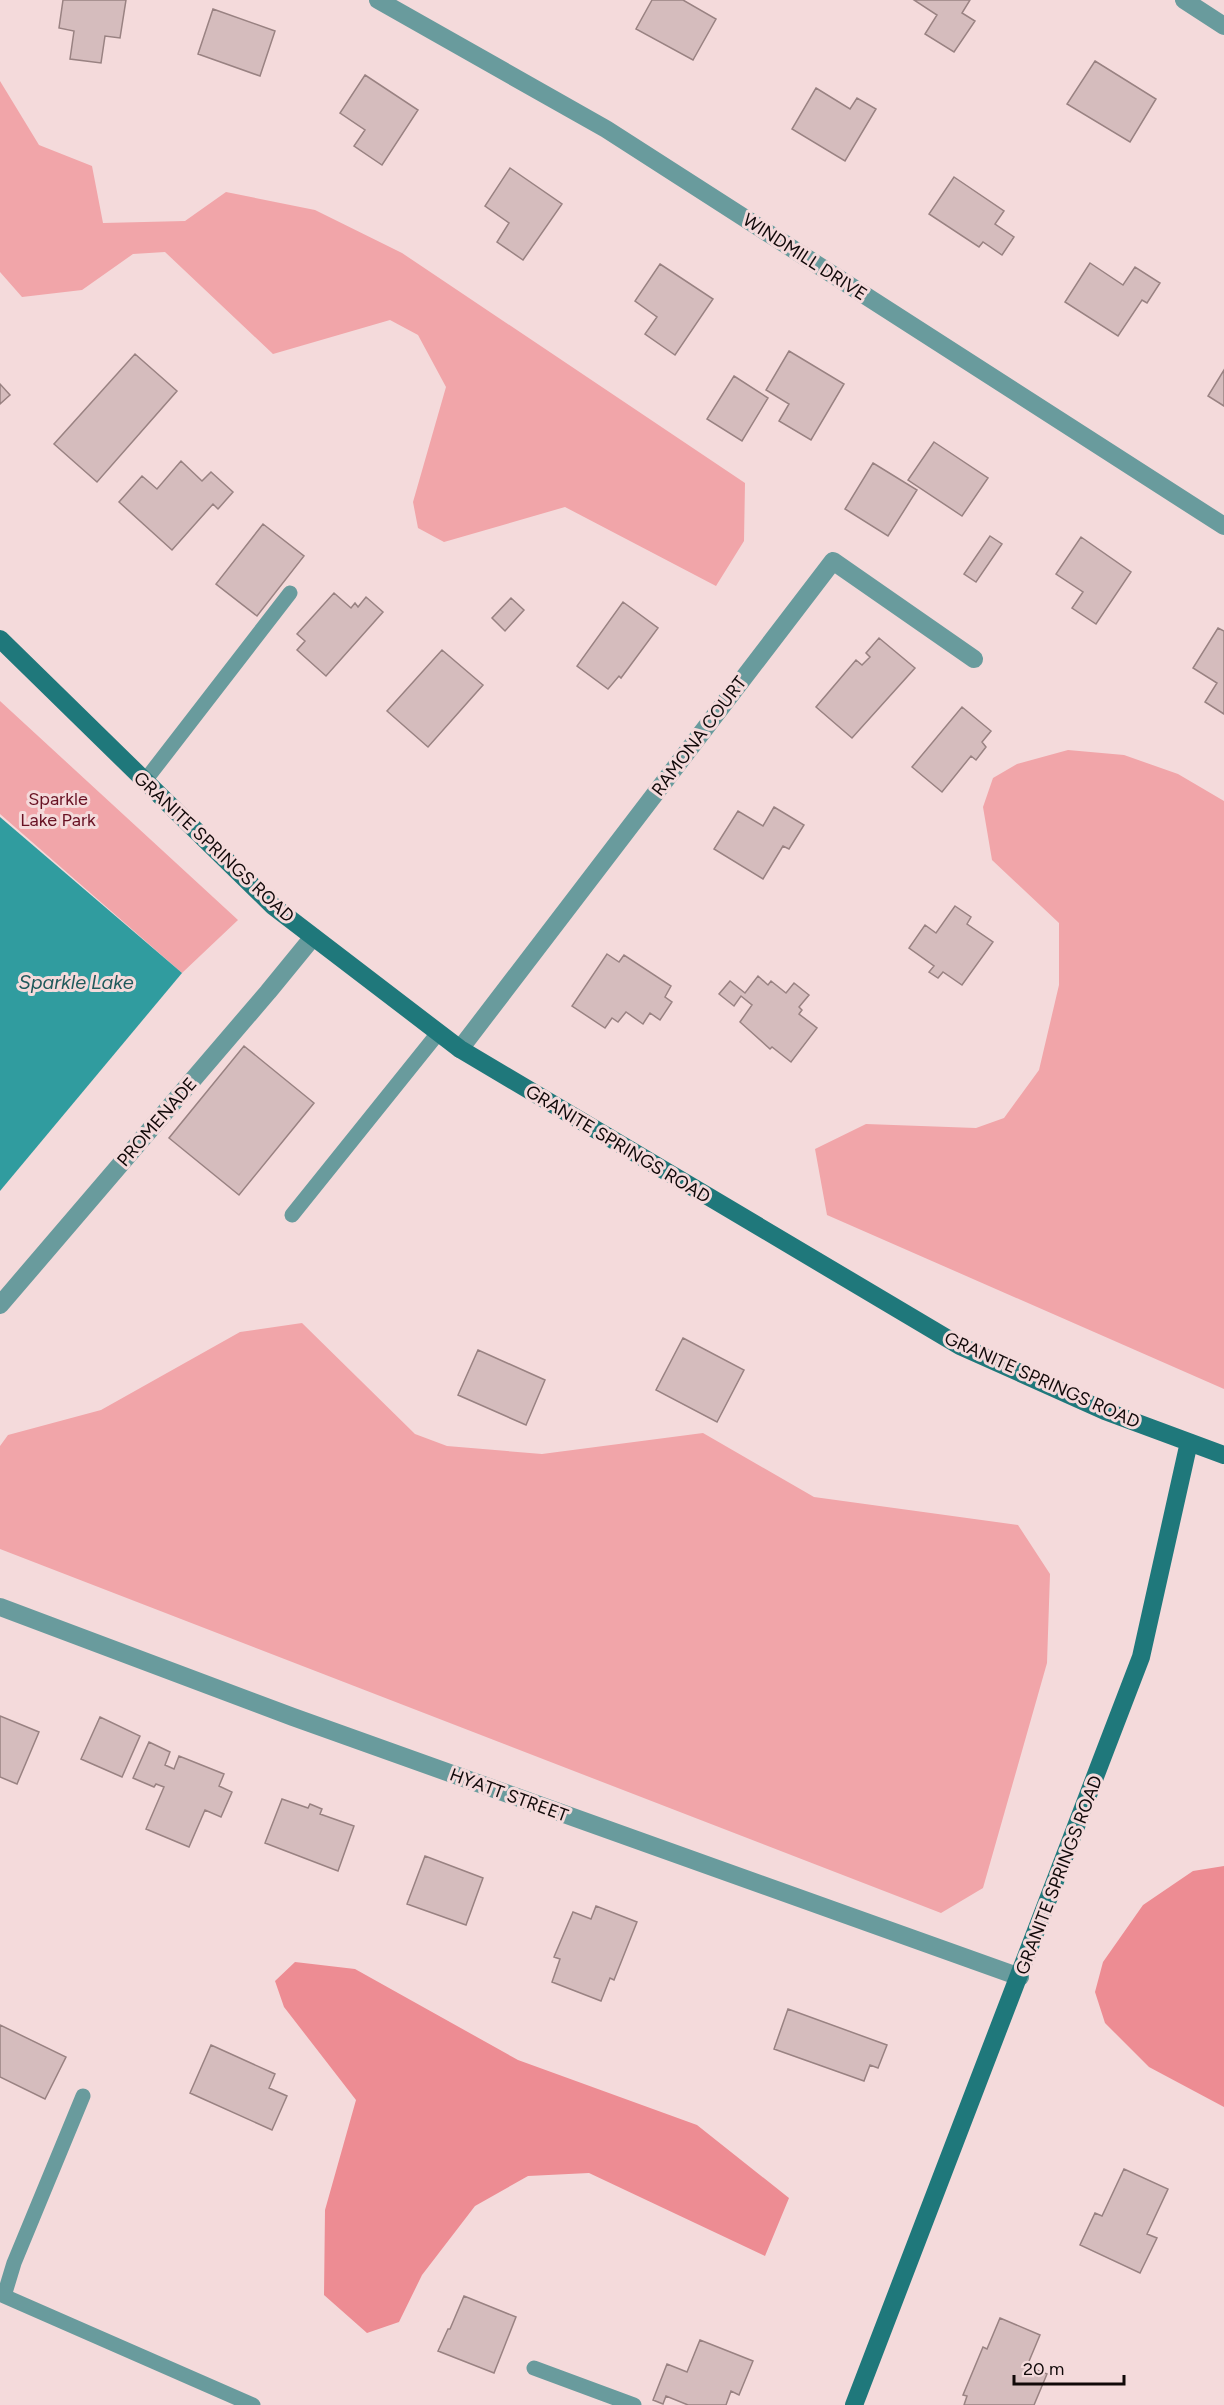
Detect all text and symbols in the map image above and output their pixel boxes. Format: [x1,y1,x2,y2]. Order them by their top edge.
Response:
street label: WINDMILL DRIVE [739,209,871,305]
street label: RAMONA COURT [647,672,751,800]
street label: GRANITE SPRINGS ROAD [129,767,299,927]
park label: Sparkle Lake Park [20,788,96,831]
water label: Sparkle Lake [18,970,134,994]
street label: PROMENADE [112,1073,202,1171]
street label: GRANITE SPRINGS ROAD [522,1080,714,1208]
street label: GRANITE SPRINGS ROAD [941,1327,1143,1433]
street label: HYATT STREET [447,1763,571,1827]
street label: GRANITE SPRINGS ROAD [1011,1772,1107,1978]
scale bar [1014,2348,1124,2386]
text: 20 m [1023,2358,1064,2380]

